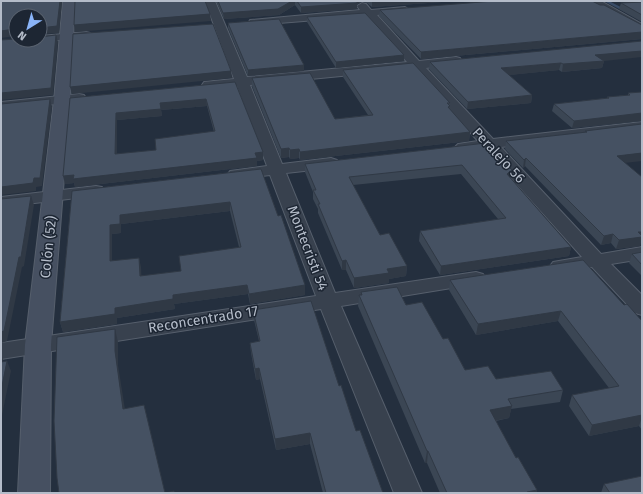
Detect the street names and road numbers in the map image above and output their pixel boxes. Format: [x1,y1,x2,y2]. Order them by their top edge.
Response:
street label: Peralejo 56 [469,124,529,187]
street label: Montecristi 54 [284,203,332,294]
street label: Colón (52) [37,215,60,279]
street label: Reconcentrado 17 [147,302,259,337]

